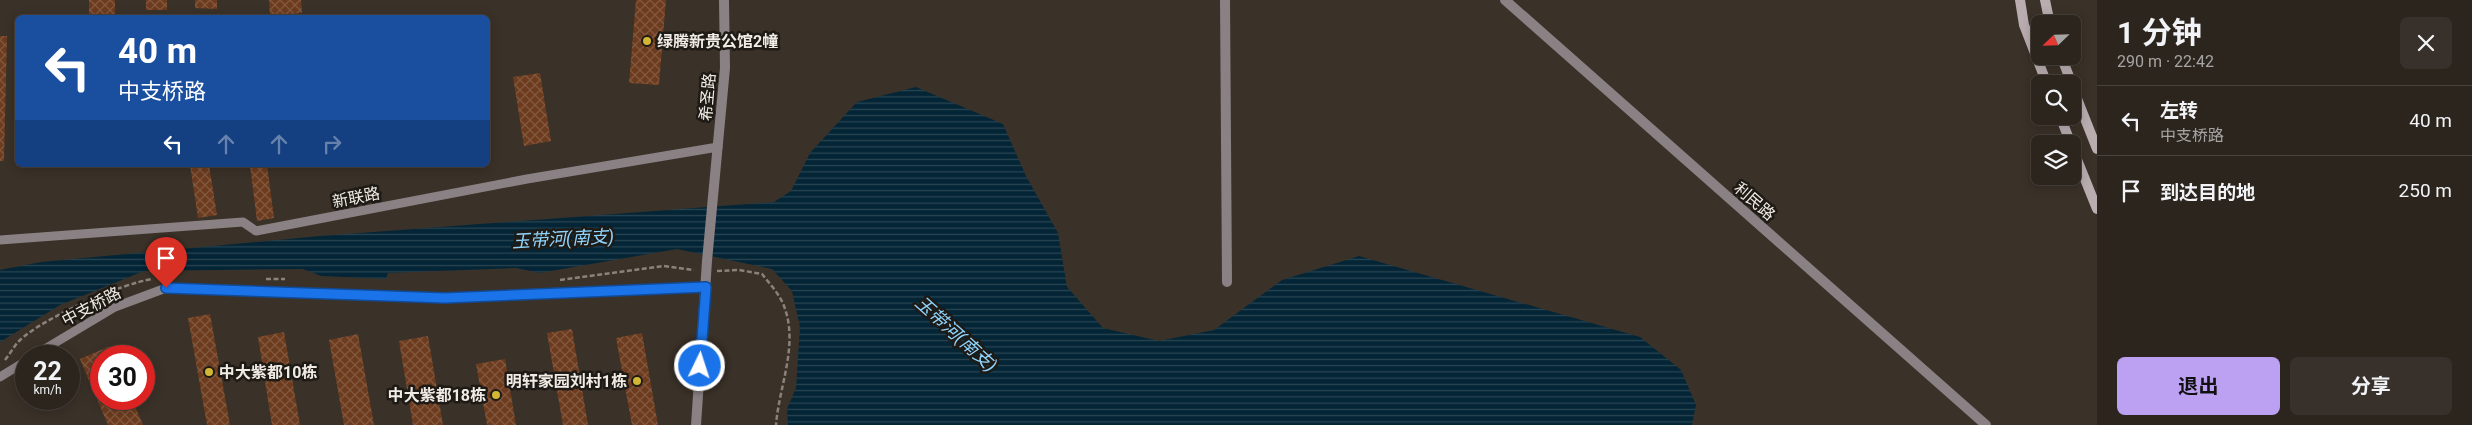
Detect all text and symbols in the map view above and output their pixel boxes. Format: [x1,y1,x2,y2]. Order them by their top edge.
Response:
north arrow [2031,15,2081,65]
map controls [2031,15,2081,185]
text: 1 分钟 [2117,15,2202,50]
button: close [2400,17,2452,69]
text: 40 m [118,31,197,72]
place label: 绿腾新贵公馆2幢 [657,32,778,51]
icon: left [35,35,100,100]
marker: 绿腾新贵公馆2幢 [641,35,653,47]
text: 290 m · 22:42 [2117,52,2214,71]
street label: 希圣路 [696,72,719,122]
button: search [2031,75,2081,125]
text: 中支桥路 [118,79,206,104]
text: 左转 [2160,99,2198,122]
icon: left [2117,107,2145,135]
text: 40 m [2409,109,2452,132]
text: 中支桥路 [2160,126,2224,145]
icon: left [159,130,187,158]
icon: ahead [212,130,240,158]
icon: ahead [265,130,293,158]
icon: right [318,130,346,158]
button: layers [2031,135,2081,185]
icon: arrive [2117,177,2145,205]
street label: 利民路 [1730,178,1779,224]
text: 250 m [2399,179,2452,202]
text: 到达目的地 [2160,181,2255,204]
street label: 新联路 [331,184,381,211]
water label: 玉带河(南支) [511,225,615,253]
pin [145,237,187,288]
icon: arrive [152,244,180,272]
street label: 中支桥路 [59,283,124,330]
water label: 玉带河(南支) [911,292,1001,376]
position arrow [673,339,725,391]
speed limit sign: 30 [90,345,155,410]
text: 22 [33,357,62,386]
button: 退出 [2117,357,2280,415]
button: 分享 [2290,357,2452,415]
place label: 中大紫都10栋 [219,363,317,382]
marker: 中大紫都10栋 [203,366,215,378]
place label: 明轩家园刘村1栋 [506,372,627,391]
marker: 明轩家园刘村1栋 [631,375,643,387]
text: km/h [33,383,62,397]
place label: 中大紫都18栋 [388,386,486,405]
marker: 中大紫都18栋 [490,389,502,401]

